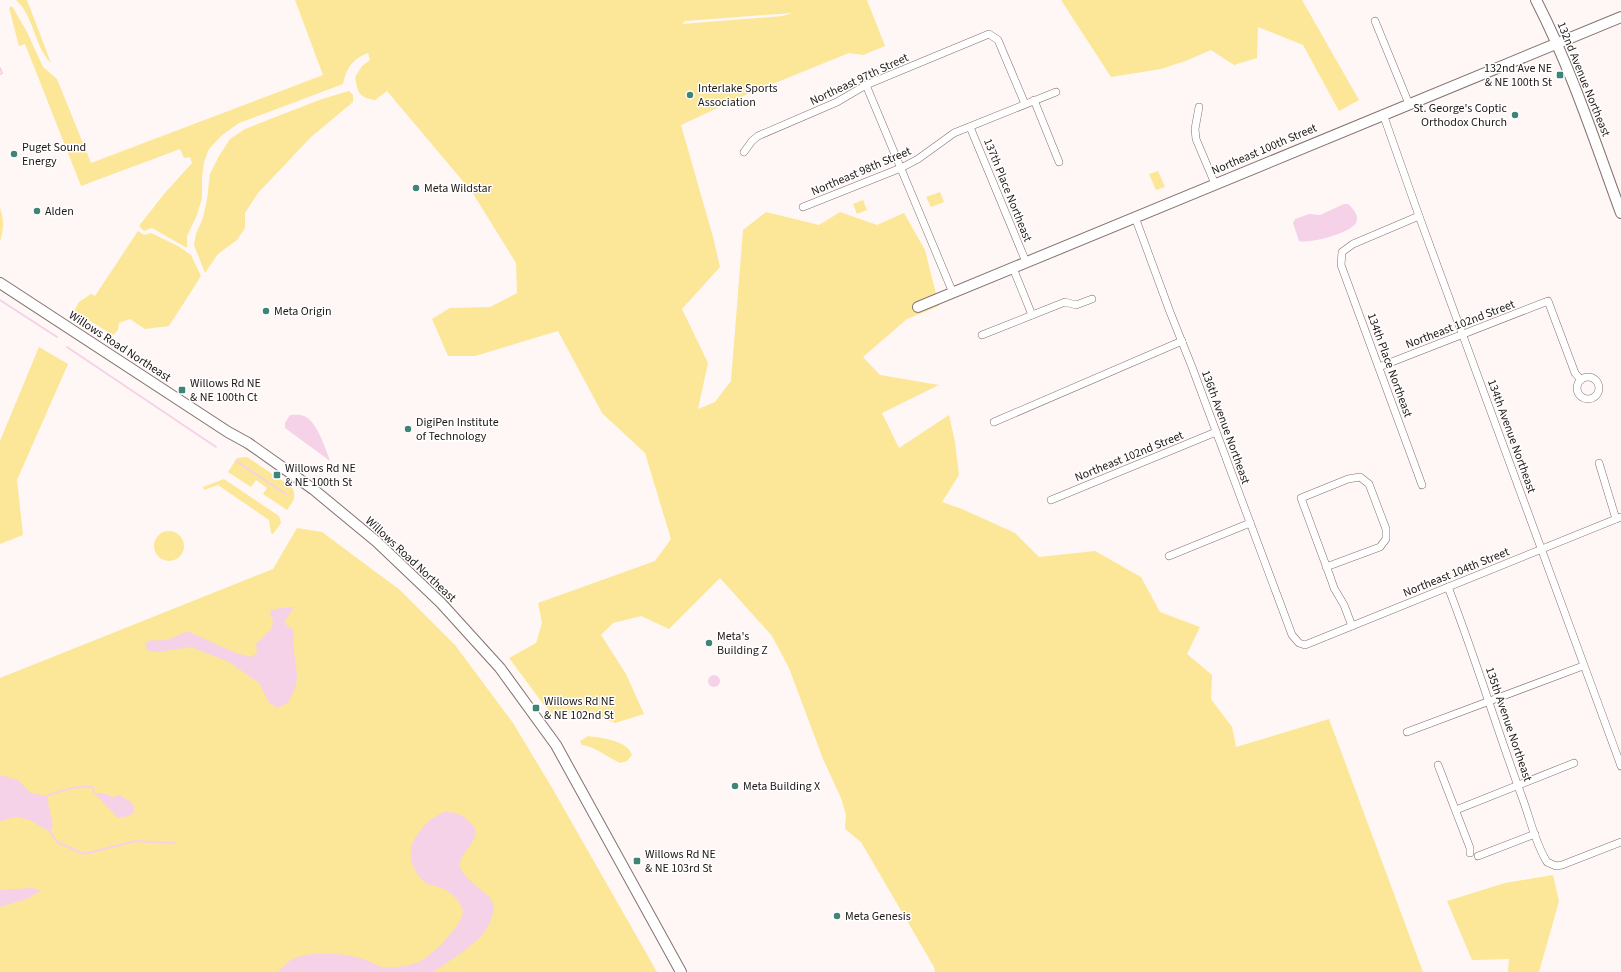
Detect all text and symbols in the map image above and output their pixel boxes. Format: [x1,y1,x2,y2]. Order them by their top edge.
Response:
street label: 132nd Avenue Northeast [1553,19,1614,139]
street label: Northeast 97th Street [807,49,911,110]
place label: 132nd Ave NE & NE 100th St [1484,60,1552,91]
marker: 132nd Ave NE & NE 100th St [1555,70,1565,80]
place label: Interlake Sports Association [698,80,778,111]
marker: Interlake Sports Association [685,90,695,100]
place label: St. George's Coptic Orthodox Church [1413,100,1508,131]
marker: St. George's Coptic Orthodox Church [1510,110,1520,120]
street label: Northeast 100th Street [1209,120,1320,179]
street label: 137th Place Northeast [979,136,1036,244]
place label: Puget Sound Energy [22,139,86,170]
street label: Northeast 98th Street [809,143,914,200]
marker: Puget Sound Energy [9,149,19,159]
place label: Meta Wildstar [424,180,493,197]
marker: Meta Wildstar [411,183,421,193]
place label: Alden [45,203,74,220]
marker: Alden [32,206,42,216]
street label: Northeast 102nd Street [1403,296,1517,353]
place label: Meta Origin [274,303,331,320]
marker: Meta Origin [261,306,271,316]
street label: Willows Road Northeast [65,307,174,386]
street label: 134th Place Northeast [1363,311,1416,420]
street label: 136th Avenue Northeast [1197,368,1254,486]
place label: Willows Rd NE & NE 100th Ct [190,375,261,406]
street label: 134th Avenue Northeast [1483,377,1540,495]
marker: Willows Rd NE & NE 100th Ct [177,385,187,395]
place label: DigiPen Institute of Technology [416,414,499,445]
marker: DigiPen Institute of Technology [403,424,413,434]
street label: Northeast 102nd Street [1072,427,1186,486]
place label: Willows Rd NE & NE 100th St [285,460,356,491]
marker: Willows Rd NE & NE 100th St [272,470,282,480]
street label: Willows Road Northeast [361,513,460,606]
street label: Northeast 104th Street [1401,543,1512,602]
place label: Meta's Building Z [717,628,768,659]
marker: Meta's Building Z [704,638,714,648]
street label: 135th Avenue Northeast [1481,665,1536,784]
place label: Willows Rd NE & NE 102nd St [544,693,615,724]
marker: Willows Rd NE & NE 102nd St [531,703,541,713]
place label: Meta Building X [743,778,820,795]
marker: Meta Building X [730,781,740,791]
place label: Willows Rd NE & NE 103rd St [645,846,716,877]
marker: Willows Rd NE & NE 103rd St [632,856,642,866]
place label: Meta Genesis [845,908,911,925]
marker: Meta Genesis [832,911,842,921]

